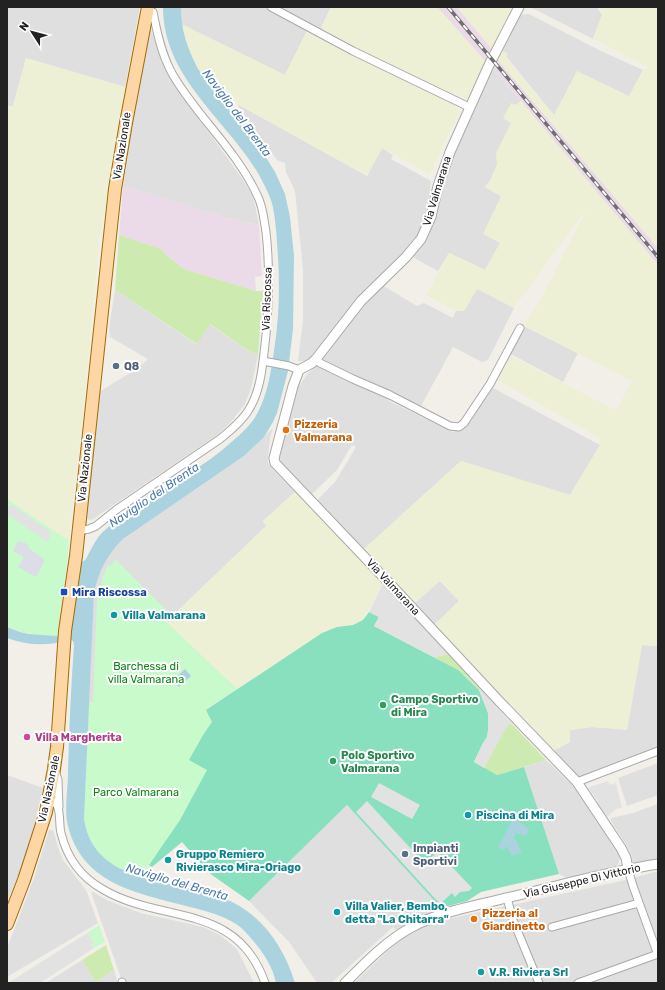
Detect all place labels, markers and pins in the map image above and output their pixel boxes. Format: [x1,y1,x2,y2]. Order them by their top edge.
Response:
place label: Q8 [124,360,139,373]
marker: Q8 [111,361,121,371]
place label: Pizzeria Valmarana [294,418,352,444]
marker: Pizzeria Valmarana [281,425,291,435]
place label: Mira Riscossa [72,586,147,599]
marker: Mira Riscossa [59,587,69,597]
place label: Villa Valmarana [122,609,206,622]
marker: Villa Valmarana [109,610,119,620]
place label: Campo Sportivo di Mira [391,693,479,719]
marker: Campo Sportivo di Mira [378,700,388,710]
place label: Villa Margherita [35,731,122,744]
marker: Villa Margherita [22,732,32,742]
place label: Polo Sportivo Valmarana [341,749,415,775]
marker: Polo Sportivo Valmarana [328,756,338,766]
place label: Piscina di Mira [476,809,554,822]
marker: Piscina di Mira [463,810,473,820]
place label: Impianti Sportivi [413,842,459,868]
place label: Gruppo Remiero Rivierasco Mira-Oriago [176,848,301,874]
marker: Impianti Sportivi [400,849,410,859]
marker: Gruppo Remiero Rivierasco Mira-Oriago [163,855,173,865]
place label: Villa Valier, Bembo, detta "La Chitarra" [345,900,449,926]
marker: Villa Valier, Bembo, detta "La Chitarra" [332,907,342,917]
place label: Pizzeria al Giardinetto [482,907,545,933]
marker: Pizzeria al Giardinetto [469,914,479,924]
place label: V.R. Riviera Srl [489,966,568,979]
marker: V.R. Riviera Srl [476,967,486,977]

